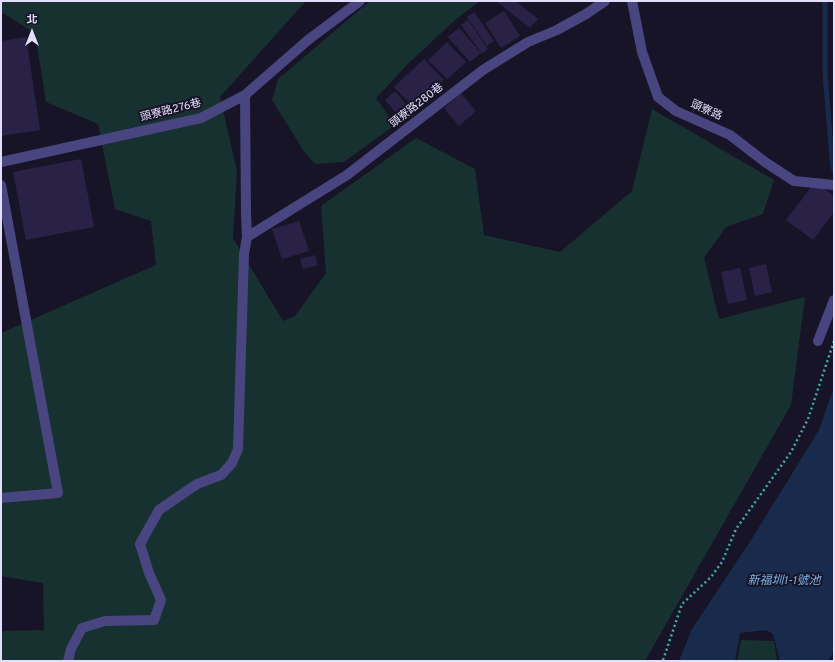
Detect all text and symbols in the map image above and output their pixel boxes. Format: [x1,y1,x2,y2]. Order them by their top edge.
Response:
north arrow [12,12,52,52]
text: 北 [27,13,38,27]
street label: 頭寮路280巷 [388,81,446,131]
street label: 頭寮路276巷 [139,97,203,125]
street label: 頭寮路 [688,98,724,124]
water label: 新福圳1-1號池 [748,575,820,589]

